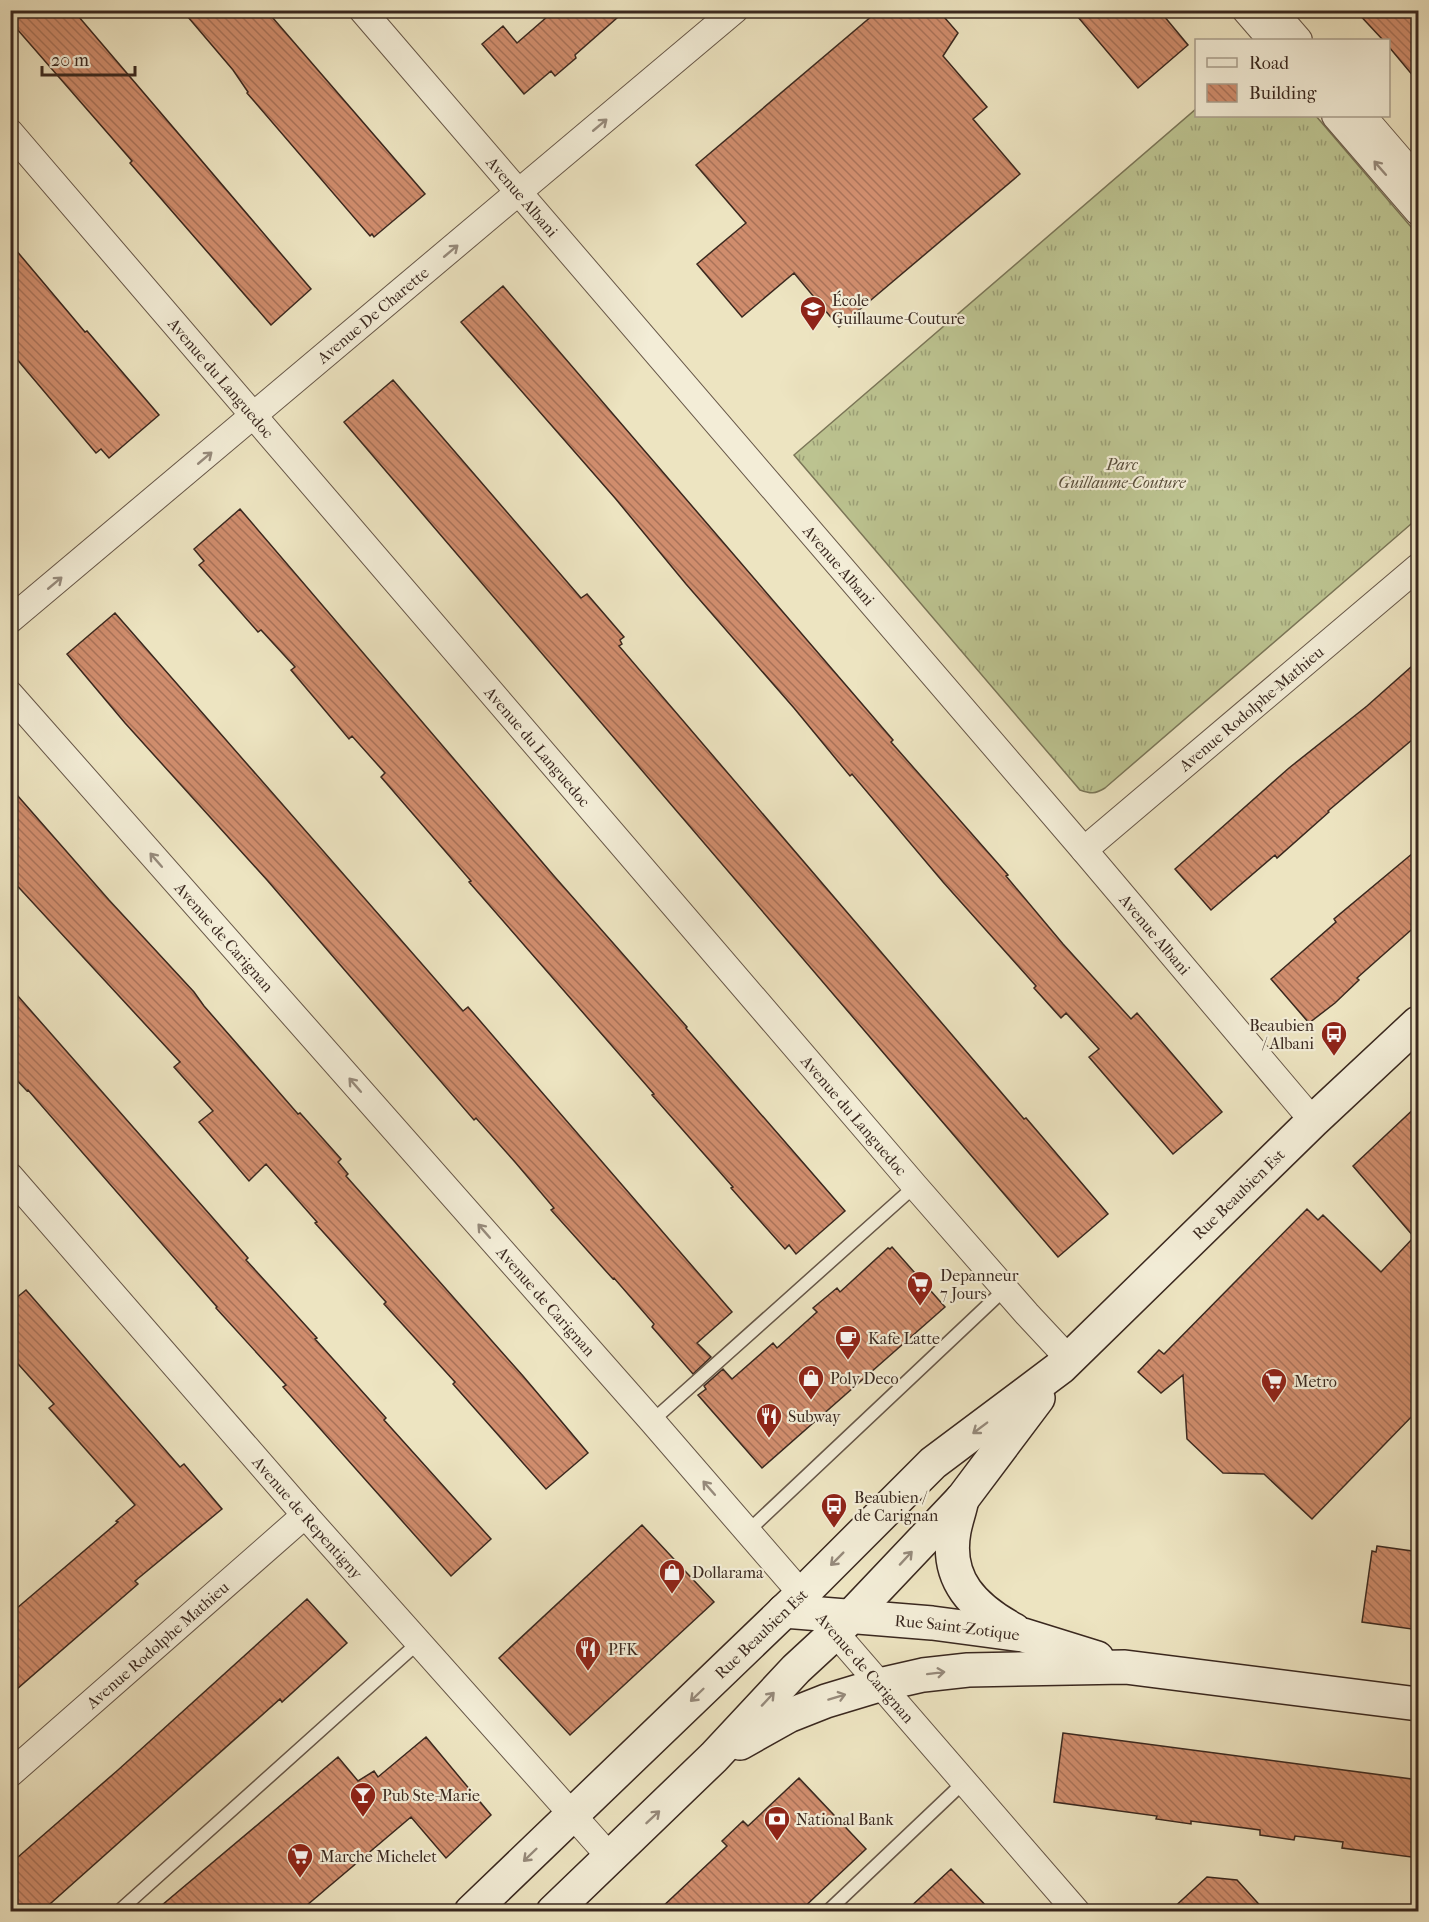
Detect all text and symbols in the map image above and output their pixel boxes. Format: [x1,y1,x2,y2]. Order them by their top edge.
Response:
scale bar [42,39,135,77]
legend [1195,39,1390,117]
text: 20 m [51,50,89,71]
text: Road [1249,53,1289,74]
text: Building [1249,83,1317,104]
one-way arrow [592,119,608,132]
street label: Avenue Albani [482,152,562,241]
one-way arrow [1374,160,1387,176]
one-way arrow [443,244,458,258]
street label: Avenue De Charette [313,263,433,368]
place label: École Guillaume-Couture [832,290,965,328]
school or university icon: École Guillaume-Couture [798,294,828,332]
street label: Avenue du Languedoc [163,313,278,442]
one-way arrow [197,451,213,464]
park label: Parc Guillaume-Couture [1058,455,1186,492]
street label: Avenue Albani [798,521,879,610]
one-way arrow [47,576,62,590]
street label: Avenue Rodolphe-Mathieu [1174,642,1328,776]
street label: Avenue du Languedoc [480,682,594,811]
one-way arrow [149,852,163,867]
street label: Avenue de Carignan [170,878,278,996]
street label: Avenue Albani [1115,890,1194,979]
place label: Beaubien / Albani [1249,1016,1315,1053]
bus stop icon: Beaubien / Albani [1319,1019,1349,1057]
street label: Avenue du Languedoc [796,1051,911,1180]
one-way arrow [348,1077,362,1092]
street label: Rue Beaubien Est [1189,1145,1289,1243]
one-way arrow [477,1224,491,1239]
street label: Avenue de Carignan [492,1242,600,1361]
place label: Depanneur 7 Jours [940,1266,1019,1303]
supermarket icon: Depanneur 7 Jours [905,1269,935,1307]
cafe icon: Kafe Latte [833,1323,863,1361]
place label: Kafe Latte [868,1329,940,1348]
shop icon: Poly Deco [796,1363,826,1401]
supermarket icon: Metro [1259,1366,1289,1404]
place label: Poly Deco [830,1369,899,1388]
place label: Metro [1294,1372,1337,1391]
restaurant icon: Subway [754,1401,784,1439]
place label: Subway [788,1407,841,1426]
one-way arrow [973,1422,989,1434]
street label: Avenue de Repentigny [248,1452,367,1583]
one-way arrow [702,1481,716,1496]
place label: Beaubien / de Carignan [854,1488,939,1525]
bus stop icon: Beaubien / de Carignan [819,1491,849,1529]
one-way arrow [899,1551,913,1566]
one-way arrow [829,1552,844,1567]
shop icon: Dollarama [657,1557,687,1595]
place label: Dollarama [692,1563,764,1582]
street label: Avenue Rodolphe Mathieu [82,1578,233,1713]
street label: Rue Beaubien Est [711,1585,812,1683]
street label: Avenue de Carignan [812,1608,918,1727]
street label: Rue Saint-Zotique [894,1611,1021,1644]
restaurant icon: PFK [573,1634,603,1672]
place label: PFK [608,1640,639,1659]
one-way arrow [926,1668,945,1679]
one-way arrow [689,1688,704,1703]
one-way arrow [827,1691,846,1702]
one-way arrow [761,1692,775,1707]
bar icon: Pub Ste-Marie [348,1780,378,1818]
place label: Pub Ste-Marie [382,1786,480,1805]
bank icon: National Bank [762,1804,792,1842]
one-way arrow [645,1810,660,1824]
place label: National Bank [796,1810,894,1829]
supermarket icon: Marche Michelet [285,1841,315,1879]
place label: Marche Michelet [320,1847,437,1866]
one-way arrow [523,1848,538,1863]

